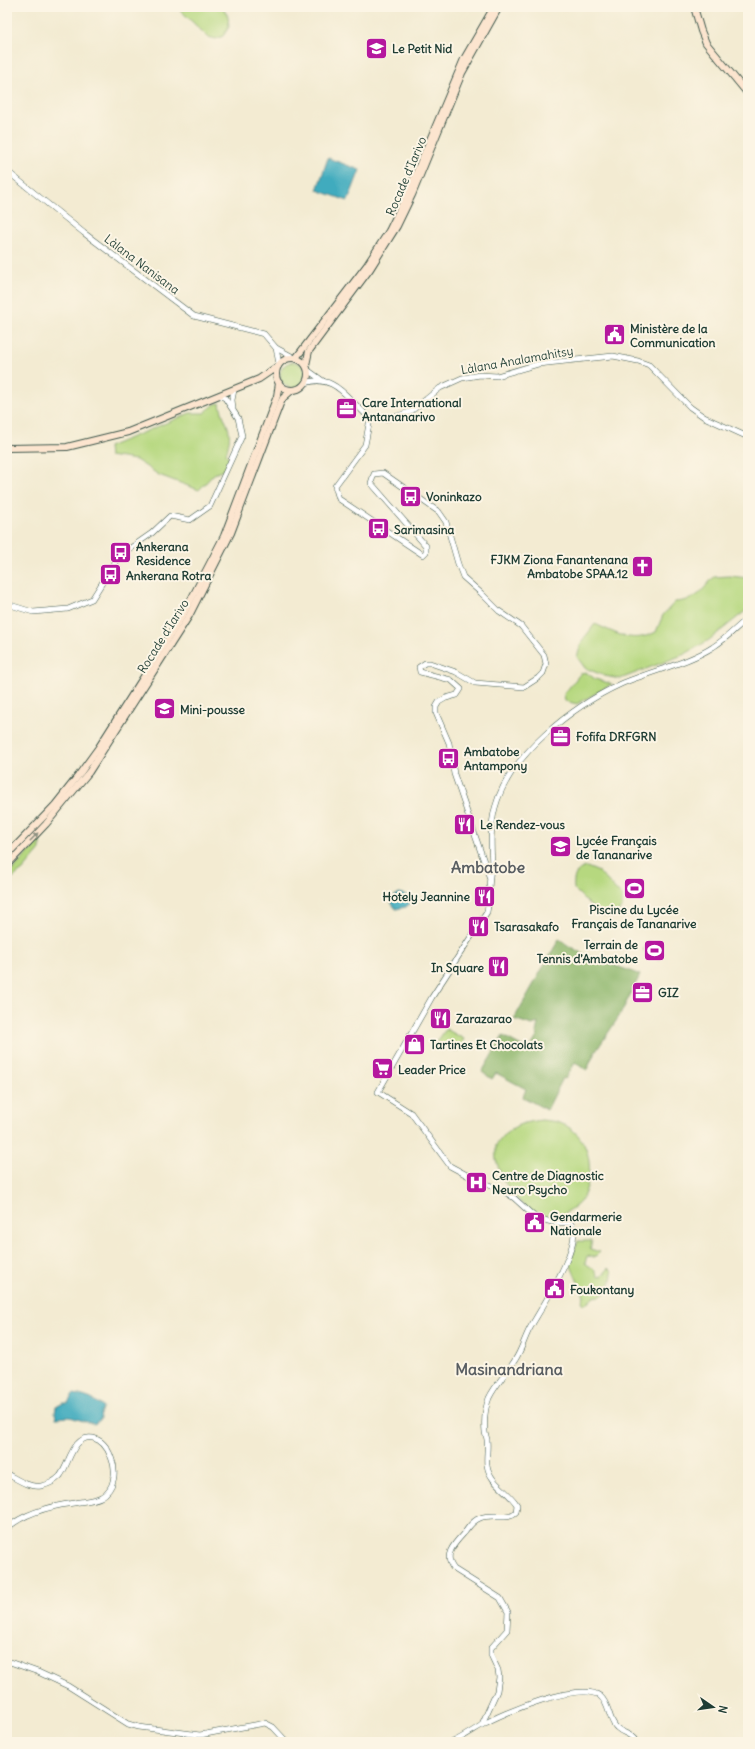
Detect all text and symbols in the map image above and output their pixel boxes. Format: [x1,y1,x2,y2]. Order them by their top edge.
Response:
school or university icon: Le Petit Nid [364,35,390,61]
place label: Le Petit Nid [392,41,452,56]
street label: Rocade d'Iarivo [383,134,430,218]
street label: Làlana Nanisana [101,231,183,297]
place label: Ministère de la Communication [630,321,715,350]
public building icon: Ministère de la Communication [601,322,627,348]
street label: Làlana Analamahitsy [460,343,574,377]
place label: Care International Antananarivo [362,395,462,424]
office icon: Care International Antananarivo [334,396,360,422]
bus stop icon: Voninkazo [398,483,424,509]
place label: Voninkazo [426,489,482,504]
bus stop icon: Sarimasina [365,516,391,542]
place label: Sarimasina [394,522,455,537]
place label: Ankerana Residence [136,539,191,568]
bus stop icon: Ankerana Residence [108,540,134,566]
place label: FJKM Ziona Fanantenana Ambatobe SPAA.12 [491,552,628,581]
church icon: FJKM Ziona Fanantenana Ambatobe SPAA.12 [630,553,656,579]
bus stop icon: Ankerana Rotra [97,562,123,588]
place label: Ankerana Rotra [126,568,211,583]
street label: Rocade d'Iarivo [134,596,192,676]
school or university icon: Mini-pousse [152,696,178,722]
place label: Mini-pousse [180,702,246,718]
office icon: Fofifa DRFGRN [547,723,573,749]
place label: Fofifa DRFGRN [576,729,656,744]
place label: Ambatobe Antampony [464,744,527,774]
bus stop icon: Ambatobe Antampony [436,745,462,771]
restaurant icon: Le Rendez-vous [451,811,477,837]
place label: Le Rendez-vous [480,817,566,832]
one-way arrow [29,832,39,842]
place label: Lycée Français de Tananarive [576,833,657,862]
school or university icon: Lycée Français de Tananarive [548,834,574,860]
district label: Ambatobe [451,857,525,877]
sports icon: Piscine du Lycée Français de Tananarive [621,875,647,901]
restaurant icon: Hotely Jeannine [472,883,498,909]
place label: Hotely Jeannine [383,889,471,905]
place label: Piscine du Lycée Français de Tananarive [572,902,697,932]
restaurant icon: Tsarasakafo [465,913,491,939]
place label: Tsarasakafo [494,919,559,934]
place label: Terrain de Tennis d'Ambatobe [537,937,639,966]
sports icon: Terrain de Tennis d'Ambatobe [641,938,667,964]
restaurant icon: In Square [486,954,512,980]
place label: In Square [431,960,485,976]
office icon: GIZ [630,979,656,1005]
place label: GIZ [658,985,679,1000]
restaurant icon: Zarazarao [428,1005,454,1031]
place label: Zarazarao [456,1011,512,1026]
shop icon: Tartines Et Chocolats [402,1031,428,1057]
place label: Tartines Et Chocolats [430,1037,543,1052]
supermarket icon: Leader Price [369,1056,395,1082]
place label: Leader Price [398,1062,466,1077]
place label: Centre de Diagnostic Neuro Psycho [492,1168,604,1198]
hospital icon: Centre de Diagnostic Neuro Psycho [463,1169,489,1195]
place label: Gendarmerie Nationale [550,1209,622,1238]
public building icon: Gendarmerie Nationale [521,1210,547,1236]
public building icon: Foukontany [542,1276,568,1302]
place label: Foukontany [570,1282,634,1298]
district label: Masinandriana [455,1359,563,1379]
north arrow [693,1687,733,1727]
text: N [715,1704,730,1715]

